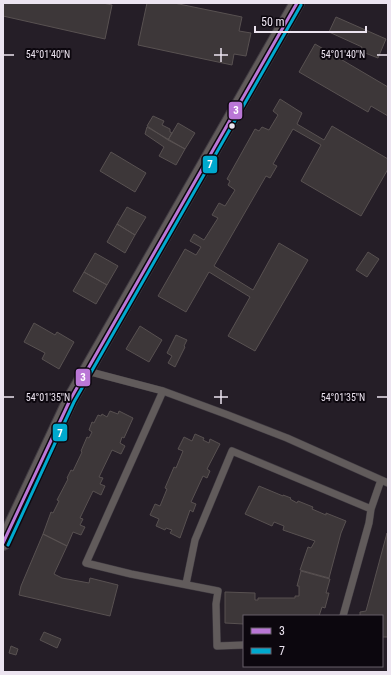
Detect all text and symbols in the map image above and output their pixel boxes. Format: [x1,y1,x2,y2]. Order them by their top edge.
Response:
scale bar [255,8,366,34]
text: 50 m [261,15,285,29]
text: 54°01'40"N [26,49,70,60]
text: 54°01'40"N [321,49,365,60]
line badge: 3 [228,101,243,120]
text: 3 [233,104,239,117]
unlabelled marker [227,121,237,131]
line badge: 7 [202,155,218,174]
text: 7 [207,158,213,171]
line badge: 3 [75,368,91,387]
text: 3 [80,371,86,384]
text: 54°01'35"N [26,392,70,403]
text: 54°01'35"N [321,392,365,403]
line badge: 7 [52,423,68,442]
text: 7 [57,427,63,440]
legend [243,615,383,667]
text: 3 [279,624,285,638]
text: 7 [279,644,285,658]

